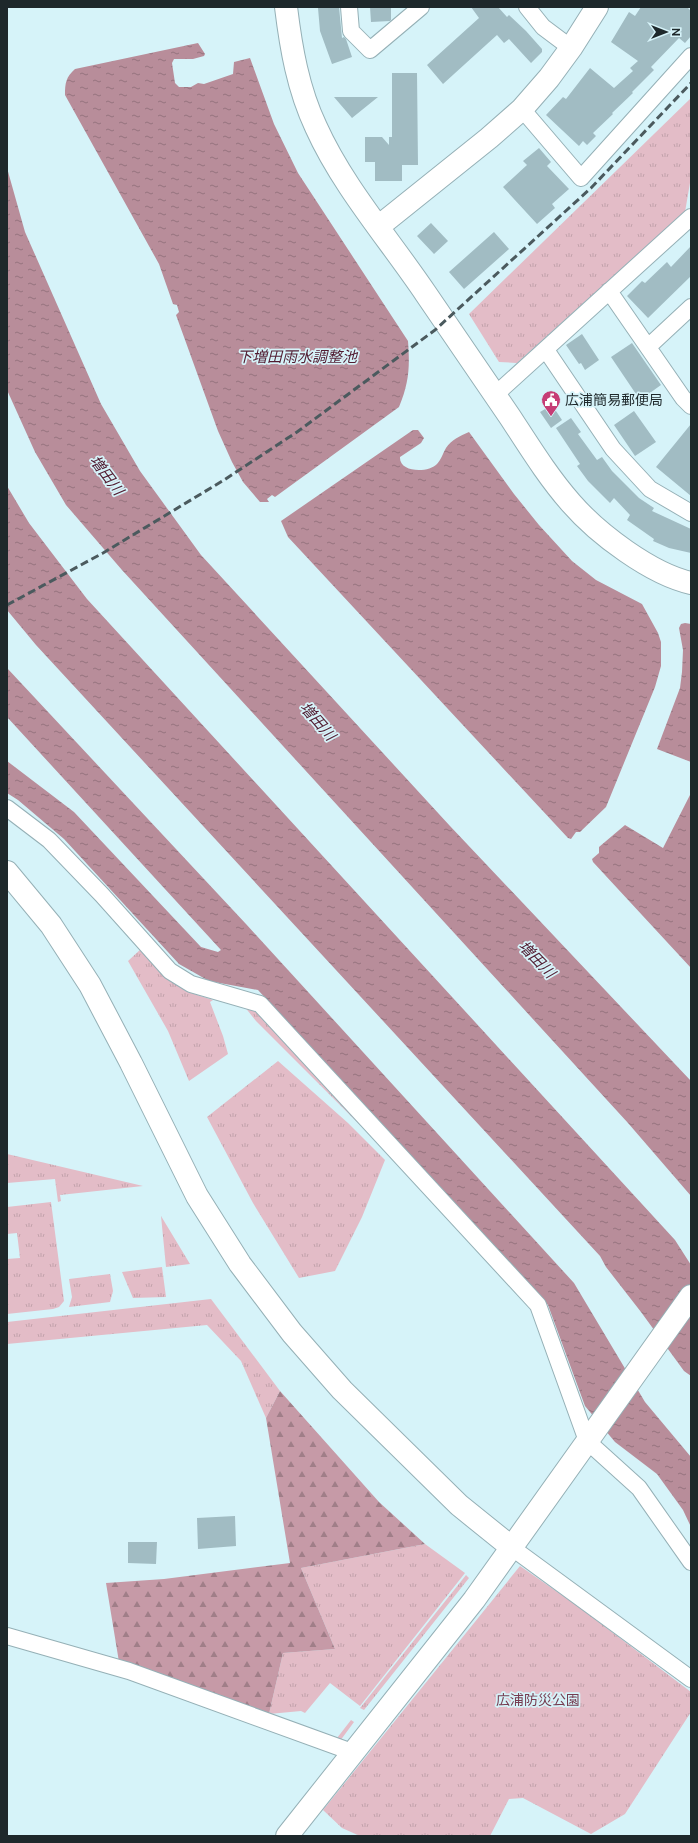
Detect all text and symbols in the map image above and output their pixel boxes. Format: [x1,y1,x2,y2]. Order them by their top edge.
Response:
north arrow [646,12,686,52]
text: N [670,28,682,36]
water label: 下増田雨水調整池 [237,348,359,365]
public building icon: 広浦簡易郵便局 [540,389,562,417]
place label: 広浦簡易郵便局 [565,392,663,408]
water label: 増田川 [87,452,129,500]
water label: 増田川 [297,698,340,745]
water label: 増田川 [515,937,560,983]
park label: 広浦防災公園 [496,1692,580,1708]

